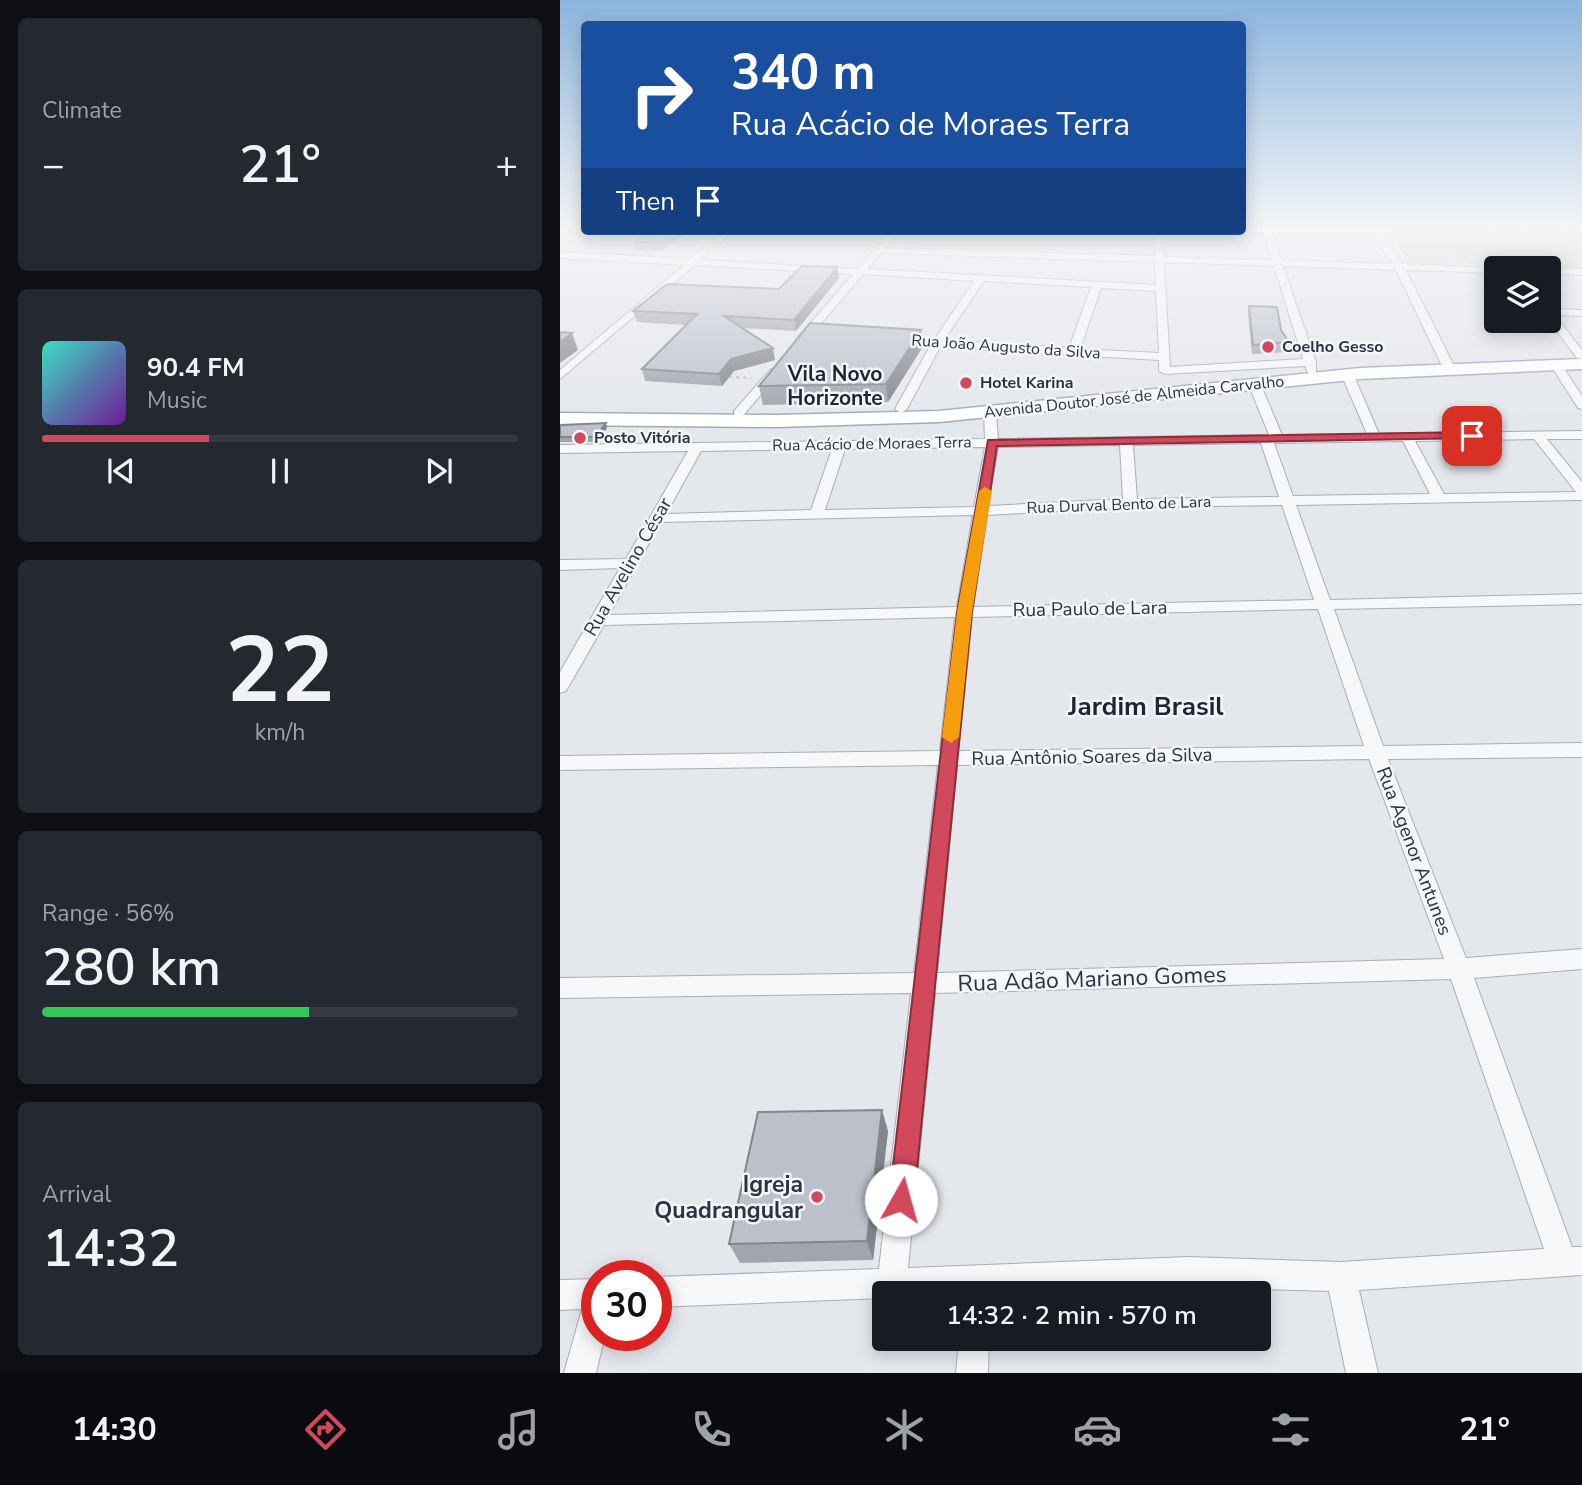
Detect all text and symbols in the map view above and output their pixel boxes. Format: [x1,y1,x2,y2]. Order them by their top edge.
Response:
text: 340 m [731,39,875,106]
icon: right [616,49,707,140]
text: Climate [42,95,122,126]
text: Rua Acácio de Moraes Terra [731,103,1130,146]
text: 21° [239,129,321,200]
text: − [42,140,65,191]
text: + [495,140,518,191]
icon: arrive [689,182,727,220]
text: Then [616,184,675,219]
map controls [1484,256,1561,333]
button: layers [1484,256,1561,333]
street label: Rua João Augusto da Silva [911,329,1101,365]
place label: Coelho Gesso [1282,336,1383,358]
marker: Coelho Gesso [1260,339,1276,355]
text: 90.4 FM [147,350,244,385]
district label: Vila Novo Horizonte [787,360,883,412]
street label: Avenida Doutor José de Almeida Carvalho [983,370,1285,424]
place label: Hotel Karina [980,372,1074,394]
marker: Hotel Karina [958,375,974,391]
text: Music [147,385,207,416]
pin [1442,406,1502,466]
icon: arrive [1453,417,1491,455]
place label: Posto Vitória [594,427,690,449]
marker: Posto Vitória [572,430,588,446]
street label: Rua Acácio de Moraes Terra [772,431,972,457]
icon: previous [102,452,140,490]
icon: pause [261,452,299,490]
icon: next [420,452,458,490]
street label: Rua Durval Bento de Lara [1026,491,1212,519]
street label: Rua Avelino César [578,493,678,641]
street label: Rua Paulo de Lara [1012,595,1168,623]
text: 22 [225,609,335,733]
district label: Jardim Brasil [1067,689,1224,724]
text: km/h [255,717,305,748]
street label: Rua Antônio Soares da Silva [971,742,1213,772]
street label: Rua Agenor Antunes [1370,763,1458,939]
text: Range · 56% [42,898,174,929]
text: 280 km [42,932,221,1003]
street label: Rua Adão Mariano Gomes [957,959,1227,999]
position arrow [864,1163,938,1237]
place label: Igreja Quadrangular [654,1169,803,1226]
text: Arrival [42,1179,111,1210]
marker: Igreja Quadrangular [809,1189,825,1205]
text: 14:32 [42,1213,179,1284]
speed limit sign: 30 [581,1260,672,1351]
text: 14:32 · 2 min · 570 m [946,1298,1197,1333]
icon: directions [301,1405,350,1454]
icon: music [494,1405,543,1454]
icon: phone [687,1405,736,1454]
icon: climate [880,1405,929,1454]
icon: car [1073,1405,1122,1454]
icon: filters [1266,1405,1315,1454]
text: 14:30 [72,1408,157,1451]
text: 21° [1459,1408,1510,1451]

